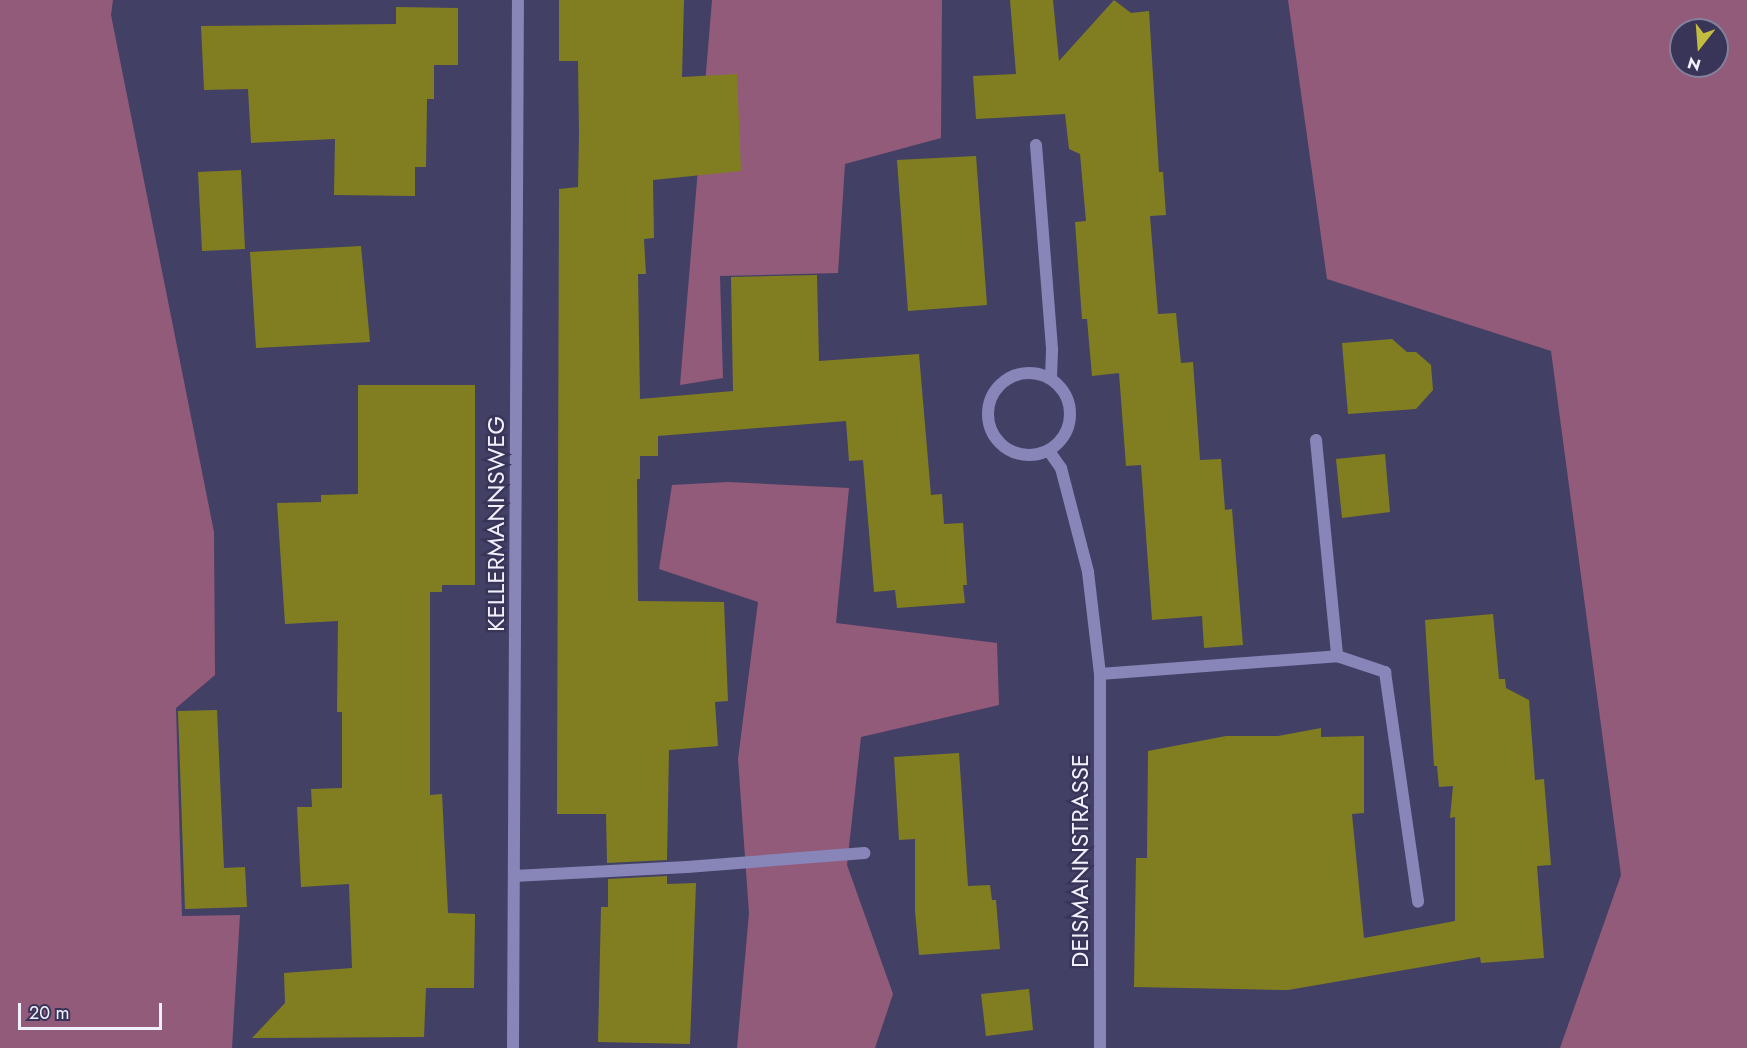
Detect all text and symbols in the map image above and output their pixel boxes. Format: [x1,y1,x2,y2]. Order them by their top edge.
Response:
north arrow [1669,18,1729,78]
text: N [1685,51,1704,77]
street label: KELLERMANNSWEG [482,416,510,632]
street label: DEISMANNSTRASSE [1066,754,1094,968]
scale bar [21,991,165,1029]
text: 20 m [29,1000,69,1026]

